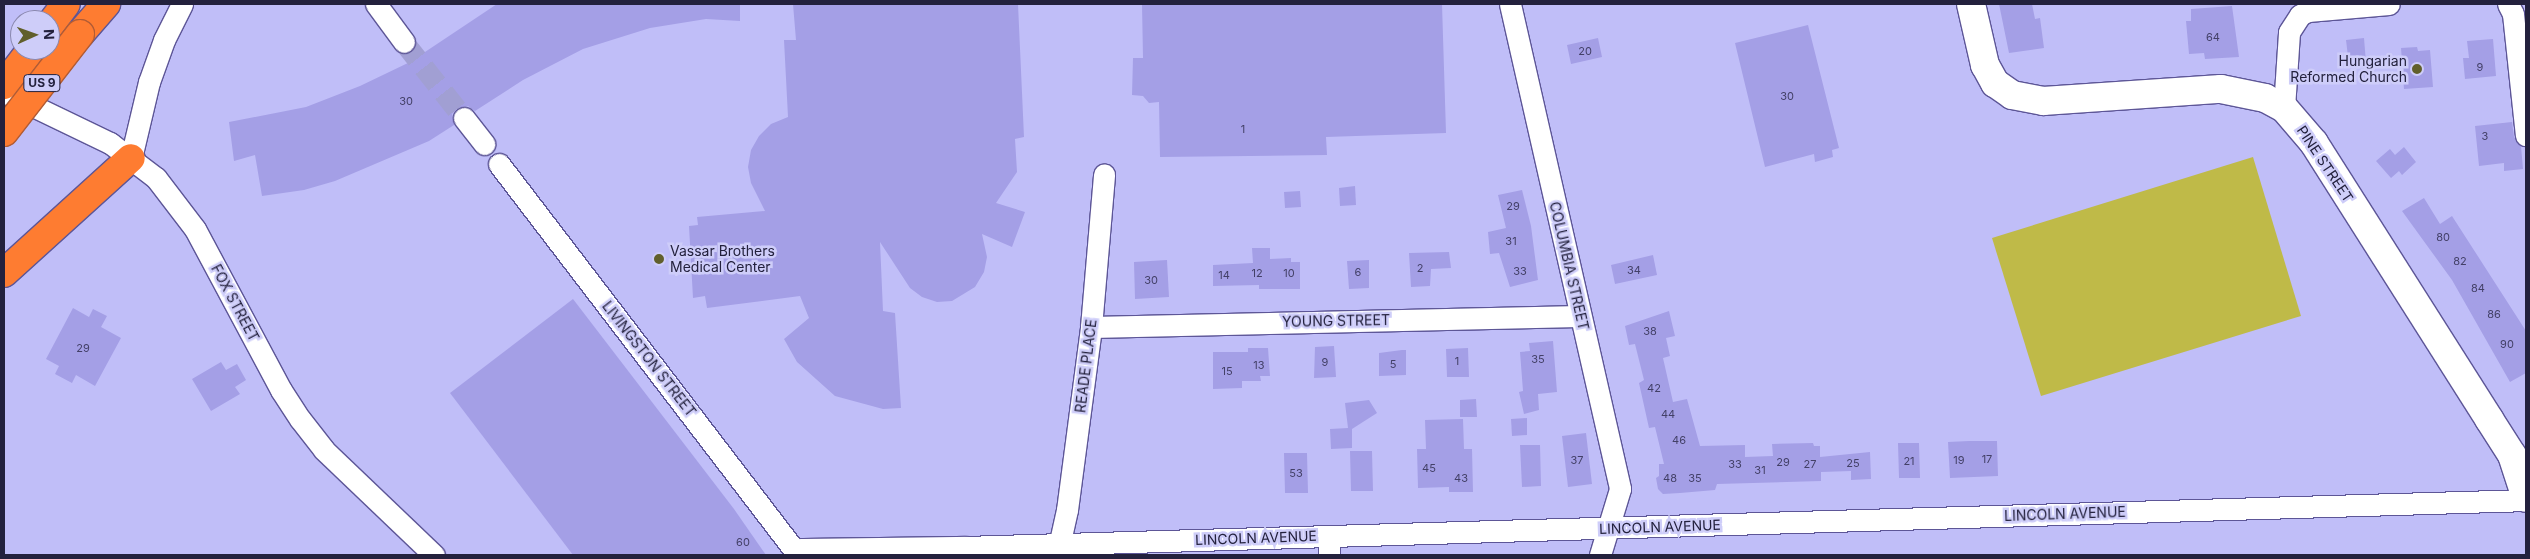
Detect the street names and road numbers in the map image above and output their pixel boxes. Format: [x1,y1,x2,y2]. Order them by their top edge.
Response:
road number: US 9 [23,74,61,92]
street label: PINE STREET [2293,123,2357,205]
street label: COLUMBIA STREET [1546,200,1592,332]
street label: FOX STREET [208,262,262,344]
street label: LIVINGSTON STREET [599,298,699,420]
street label: YOUNG STREET [1282,312,1390,330]
street label: READE PLACE [1072,318,1100,414]
street label: LINCOLN AVENUE [2004,503,2126,525]
street label: LINCOLN AVENUE [1599,516,1721,538]
street label: LINCOLN AVENUE [1195,527,1317,549]

